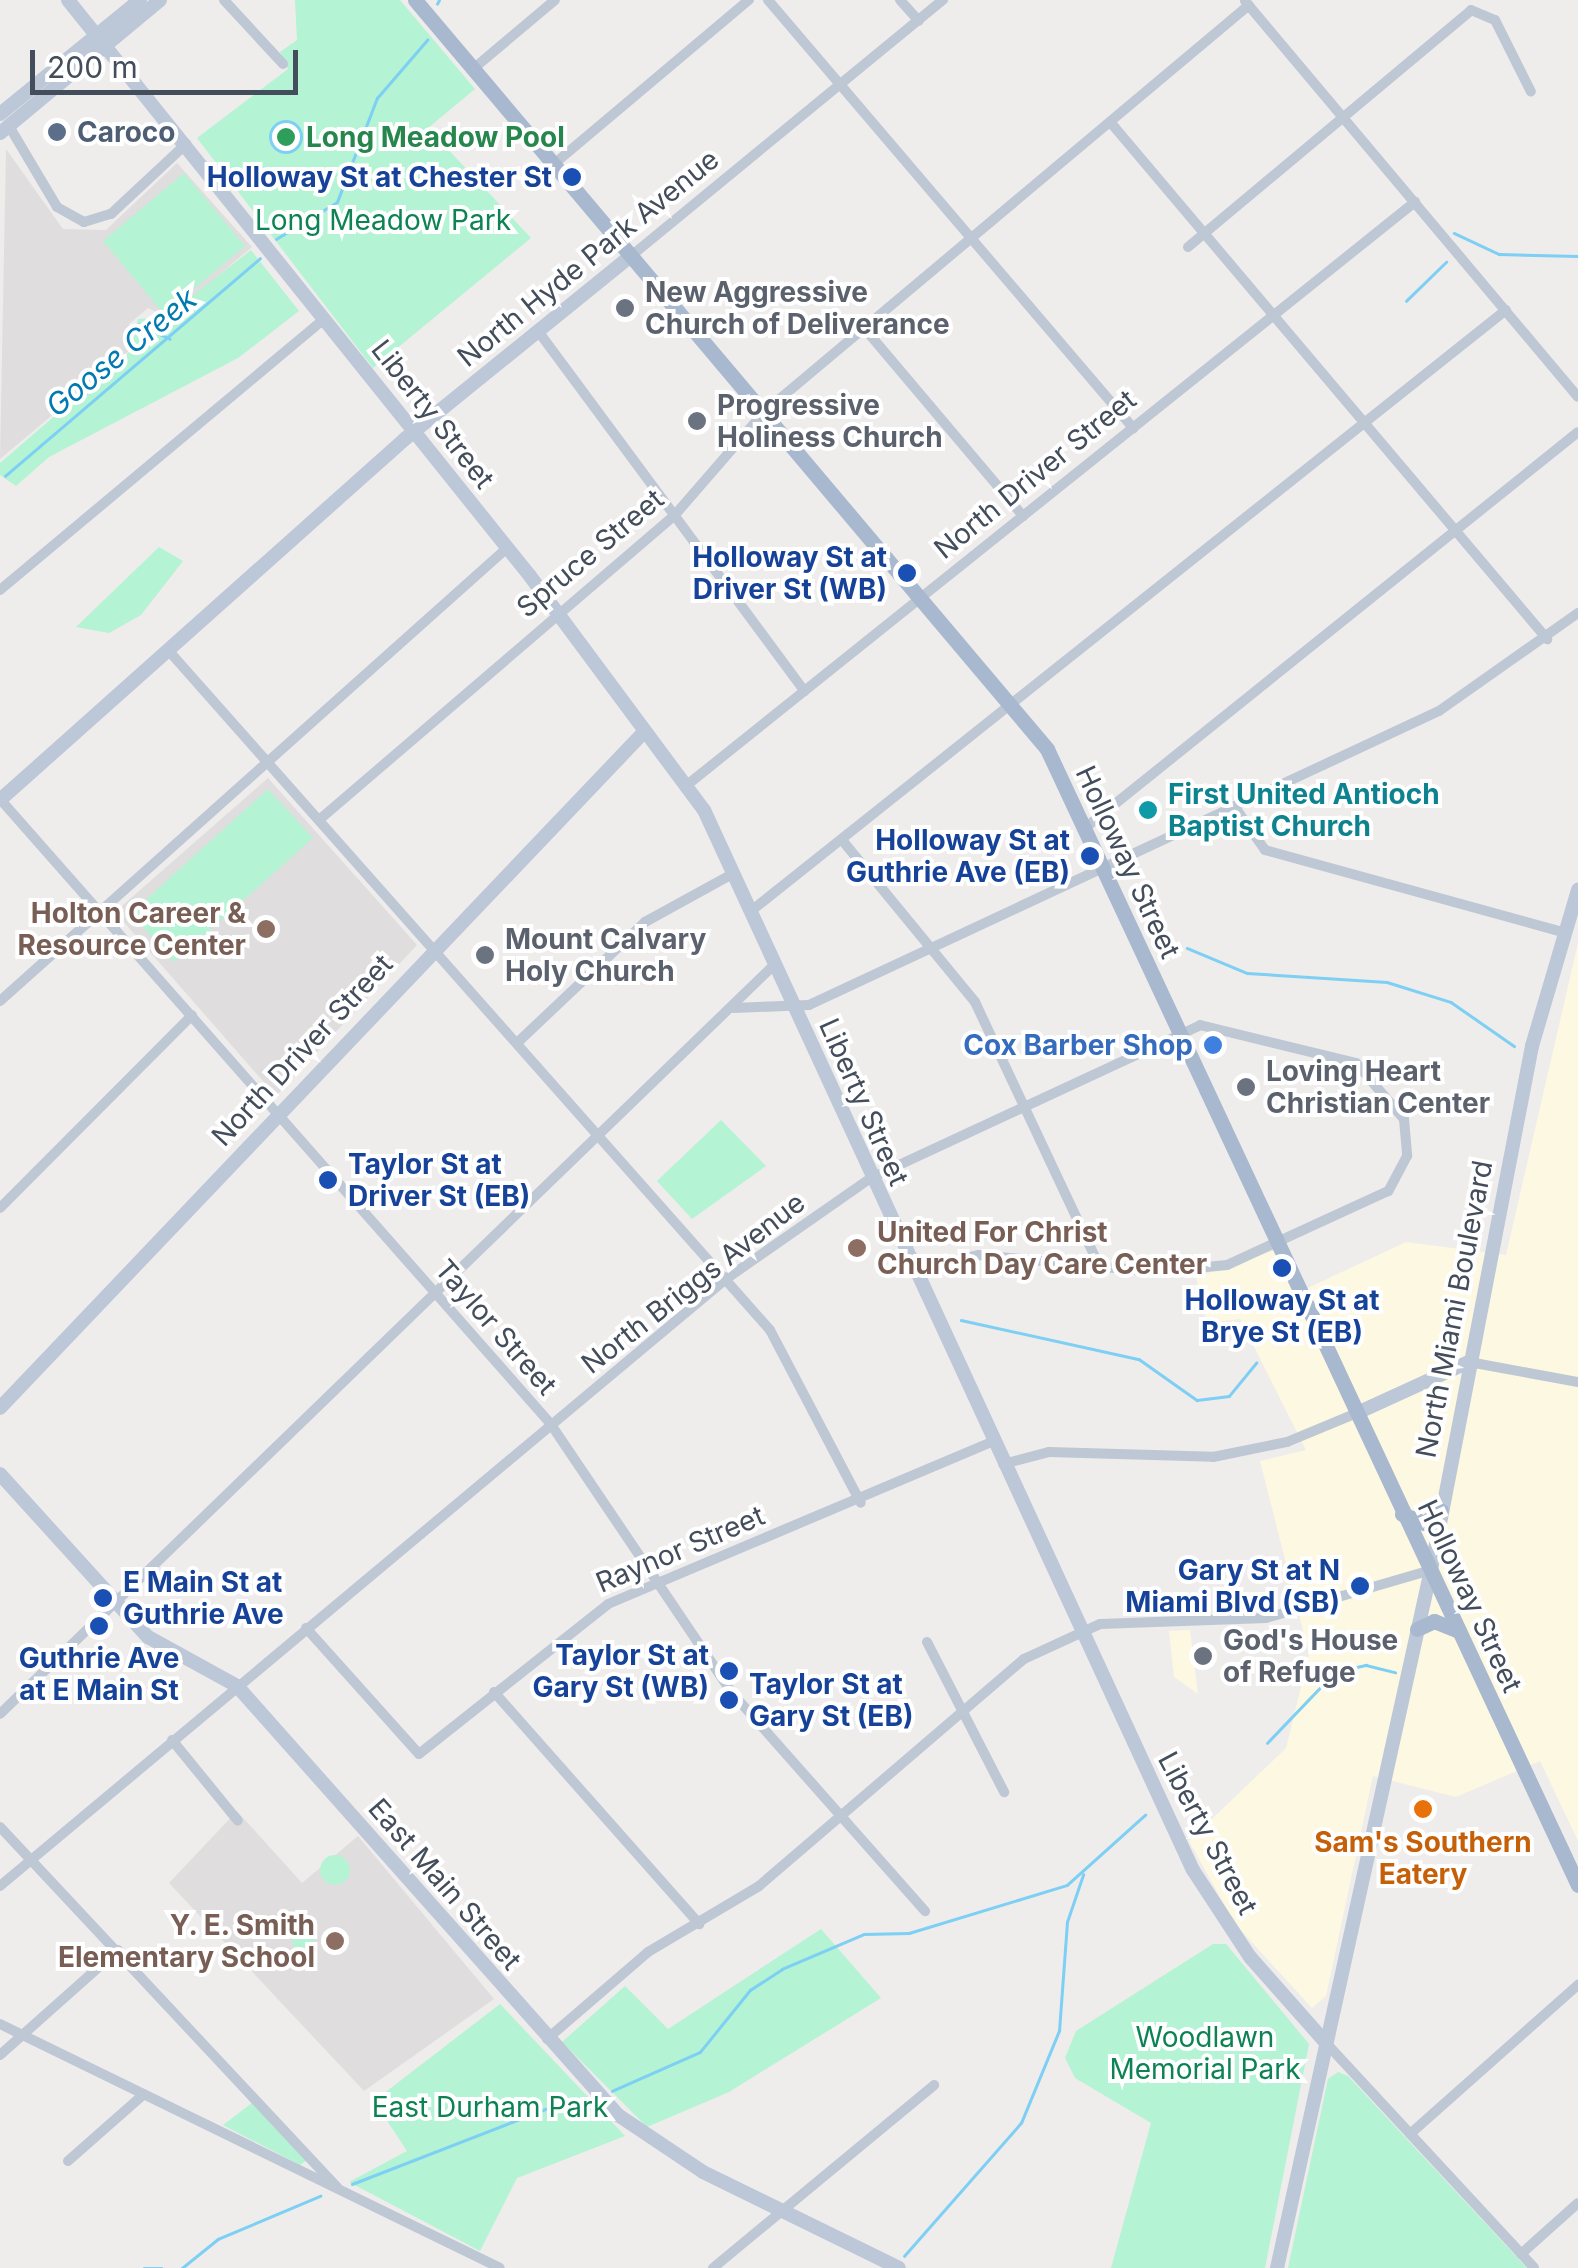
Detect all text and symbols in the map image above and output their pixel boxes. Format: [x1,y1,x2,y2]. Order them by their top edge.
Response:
scale bar [35,30,302,92]
text: 200 m [47,49,138,85]
place label: Caroco [77,115,176,149]
place label: Long Meadow Pool [306,120,565,154]
marker: Caroco [46,121,68,143]
marker: Long Meadow Pool [275,126,297,148]
street label: North Hyde Park Avenue [451,142,725,374]
place label: Holloway St at Chester St [207,160,552,194]
marker: Holloway St at Chester St [561,166,583,188]
park label: Long Meadow Park [255,203,511,237]
place label: New Aggressive Church of Deliverance [645,275,950,341]
water label: Goose Creek [38,280,204,424]
marker: New Aggressive Church of Deliverance [614,297,636,319]
street label: Liberty Street [365,333,501,495]
street label: North Driver Street [928,382,1142,566]
place label: Progressive Holiness Church [717,388,943,454]
marker: Progressive Holiness Church [686,410,708,432]
street label: Spruce Street [510,482,670,624]
place label: Holloway St at Driver St (WB) [692,540,887,606]
marker: Holloway St at Driver St (WB) [896,562,918,584]
street label: Holloway Street [1069,761,1187,963]
place label: First United Antioch Baptist Church [1168,777,1440,843]
marker: First United Antioch Baptist Church [1137,799,1159,821]
place label: Holloway St at Guthrie Ave (EB) [846,823,1070,889]
marker: Holloway St at Guthrie Ave (EB) [1079,845,1101,867]
place label: Holton Career & Resource Center [18,896,246,962]
marker: Holton Career & Resource Center [255,918,277,940]
place label: Mount Calvary Holy Church [505,922,706,988]
marker: Mount Calvary Holy Church [474,944,496,966]
street label: North Driver Street [205,947,399,1153]
street label: Liberty Street [812,1013,916,1191]
place label: Cox Barber Shop [963,1028,1193,1062]
marker: Cox Barber Shop [1202,1034,1224,1056]
place label: Loving Heart Christian Center [1266,1054,1490,1120]
marker: Loving Heart Christian Center [1235,1076,1257,1098]
place label: Taylor St at Driver St (EB) [348,1147,530,1213]
street label: North Miami Boulevard [1409,1157,1499,1461]
marker: Taylor St at Driver St (EB) [317,1169,339,1191]
street label: North Briggs Avenue [575,1185,811,1381]
place label: United For Christ Church Day Care Center [877,1215,1207,1281]
marker: United For Christ Church Day Care Center [846,1237,868,1259]
street label: Taylor Street [428,1253,564,1401]
marker: Holloway St at Brye St (EB) [1271,1257,1293,1279]
place label: Holloway St at Brye St (EB) [1185,1283,1379,1349]
street label: Holloway Street [1411,1495,1529,1697]
street label: Raynor Street [591,1498,769,1600]
place label: Gary St at N Miami Blvd (SB) [1125,1553,1340,1619]
place label: E Main St at Guthrie Ave [123,1565,284,1631]
marker: Gary St at N Miami Blvd (SB) [1349,1575,1371,1597]
marker: E Main St at Guthrie Ave [92,1587,114,1609]
marker: Guthrie Ave at E Main St [88,1615,110,1637]
place label: God's House of Refuge [1223,1623,1398,1689]
place label: Taylor St at Gary St (WB) [532,1638,709,1704]
place label: Guthrie Ave at E Main St [19,1641,179,1707]
marker: God's House of Refuge [1192,1645,1214,1667]
marker: Taylor St at Gary St (WB) [718,1660,740,1682]
place label: Taylor St at Gary St (EB) [749,1667,913,1733]
marker: Taylor St at Gary St (EB) [718,1689,740,1711]
street label: Liberty Street [1151,1746,1265,1920]
street label: East Main Street [362,1792,528,1976]
marker: Sam's Southern Eatery [1412,1798,1434,1820]
place label: Sam's Southern Eatery [1314,1825,1532,1891]
place label: Y. E. Smith Elementary School [58,1908,315,1974]
marker: Y. E. Smith Elementary School [324,1930,346,1952]
park label: Woodlawn Memorial Park [1109,2020,1301,2086]
park label: East Durham Park [372,2090,608,2124]

